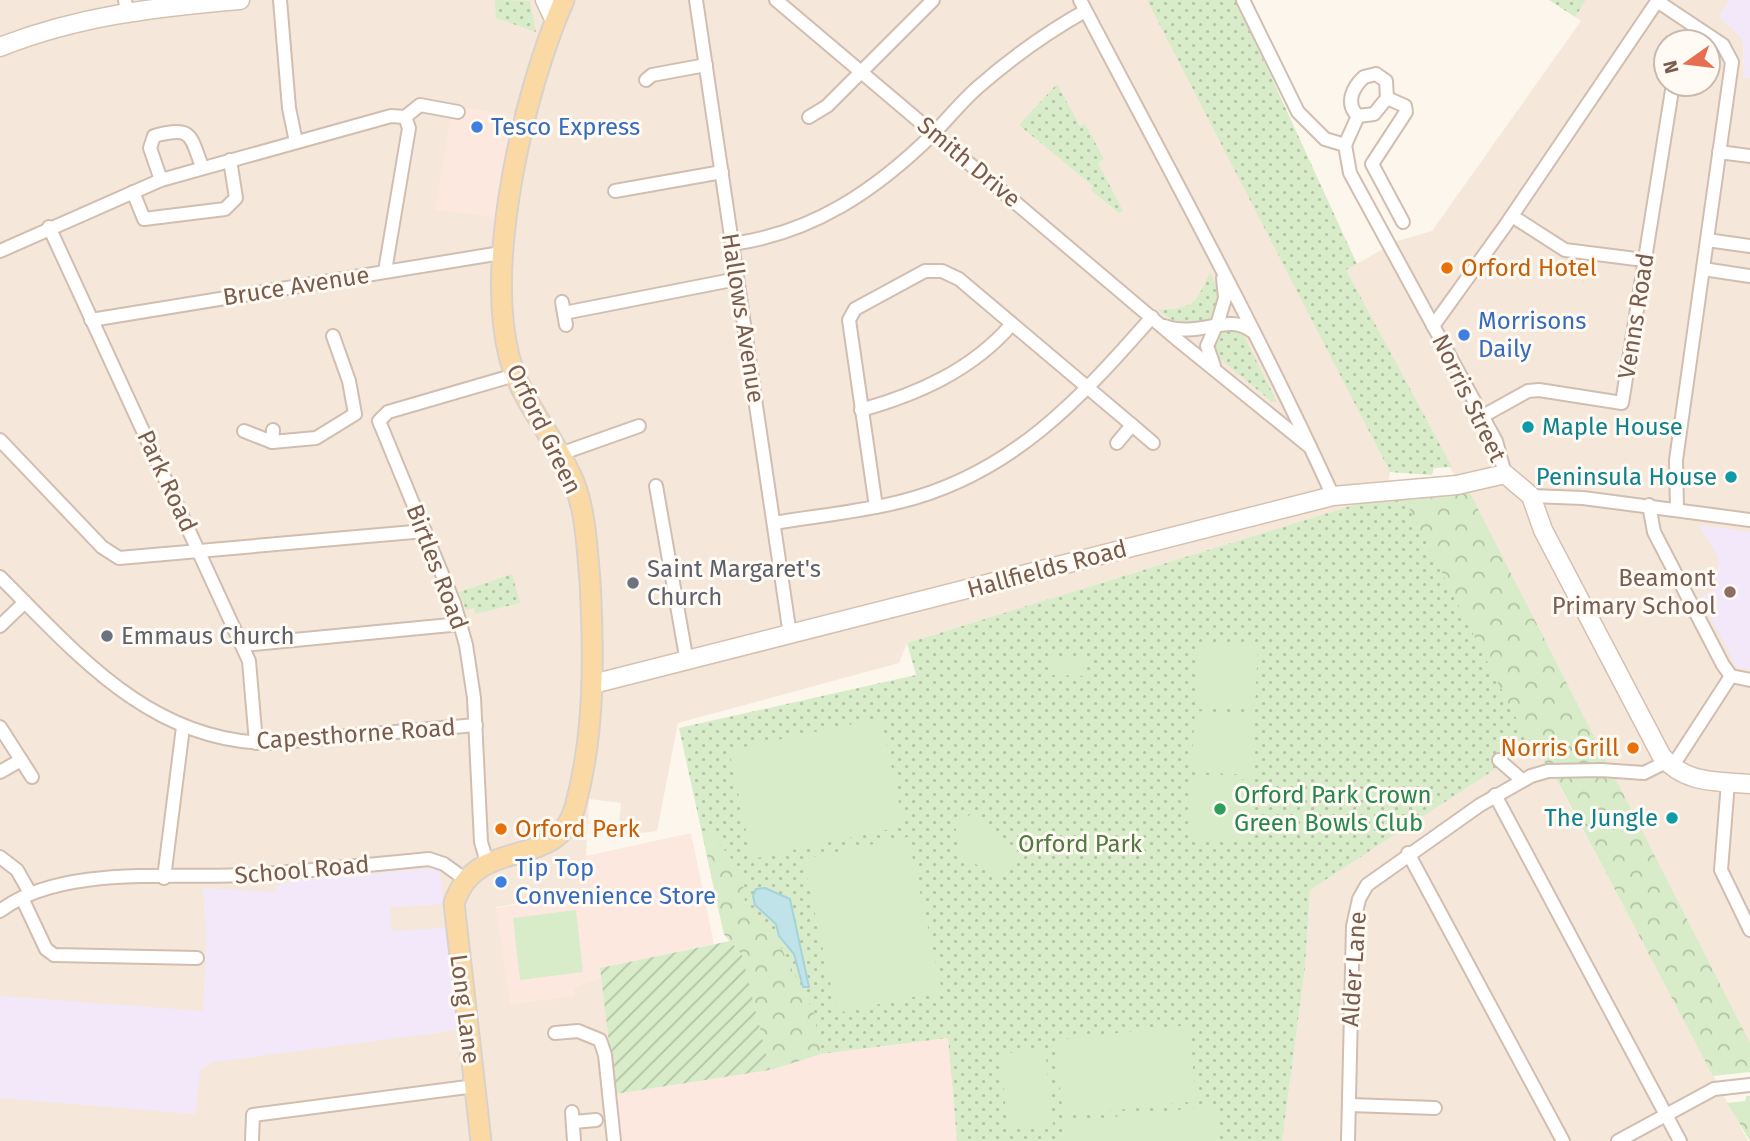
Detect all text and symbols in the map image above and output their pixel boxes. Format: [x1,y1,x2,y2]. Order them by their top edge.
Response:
north arrow [1652,28,1722,98]
text: N [1658,58,1684,76]
street label: Smith Drive [912,111,1026,213]
place label: Tesco Express [491,113,640,141]
marker: Tesco Express [469,119,485,135]
street label: Hallows Avenue [716,231,770,405]
street label: Venns Road [1612,251,1660,381]
place label: Orford Hotel [1461,254,1597,282]
marker: Orford Hotel [1439,260,1455,276]
street label: Bruce Avenue [221,261,371,311]
place label: Morrisons Daily [1478,307,1586,363]
marker: Morrisons Daily [1456,327,1472,343]
street label: Norris Street [1426,330,1512,467]
street label: Orford Green [501,360,587,498]
place label: Maple House [1542,413,1683,441]
marker: Maple House [1520,419,1536,435]
street label: Park Road [131,426,203,536]
place label: Peninsula House [1536,463,1717,491]
marker: Peninsula House [1723,469,1739,485]
street label: Birtles Road [400,500,474,634]
street label: Hallfields Road [964,534,1130,604]
place label: Saint Margaret's Church [647,555,821,611]
place label: Beamont Primary School [1552,564,1716,620]
marker: Saint Margaret's Church [625,575,641,591]
marker: Beamont Primary School [1722,584,1738,600]
place label: Emmaus Church [121,622,295,650]
marker: Emmaus Church [99,628,115,644]
street label: Capesthorne Road [255,713,457,755]
place label: Norris Grill [1500,734,1619,762]
marker: Norris Grill [1625,740,1641,756]
place label: Orford Park Crown Green Bowls Club [1234,781,1431,837]
marker: Orford Park Crown Green Bowls Club [1212,801,1228,817]
place label: The Jungle [1544,804,1658,832]
marker: The Jungle [1664,810,1680,826]
place label: Orford Perk [515,815,641,843]
marker: Orford Perk [493,821,509,837]
park label: Orford Park [1018,830,1143,858]
street label: School Road [233,850,371,890]
place label: Tip Top Convenience Store [515,854,716,910]
marker: Tip Top Convenience Store [493,874,509,890]
street label: Alder Lane [1336,910,1372,1028]
street label: Long Lane [444,953,486,1065]

